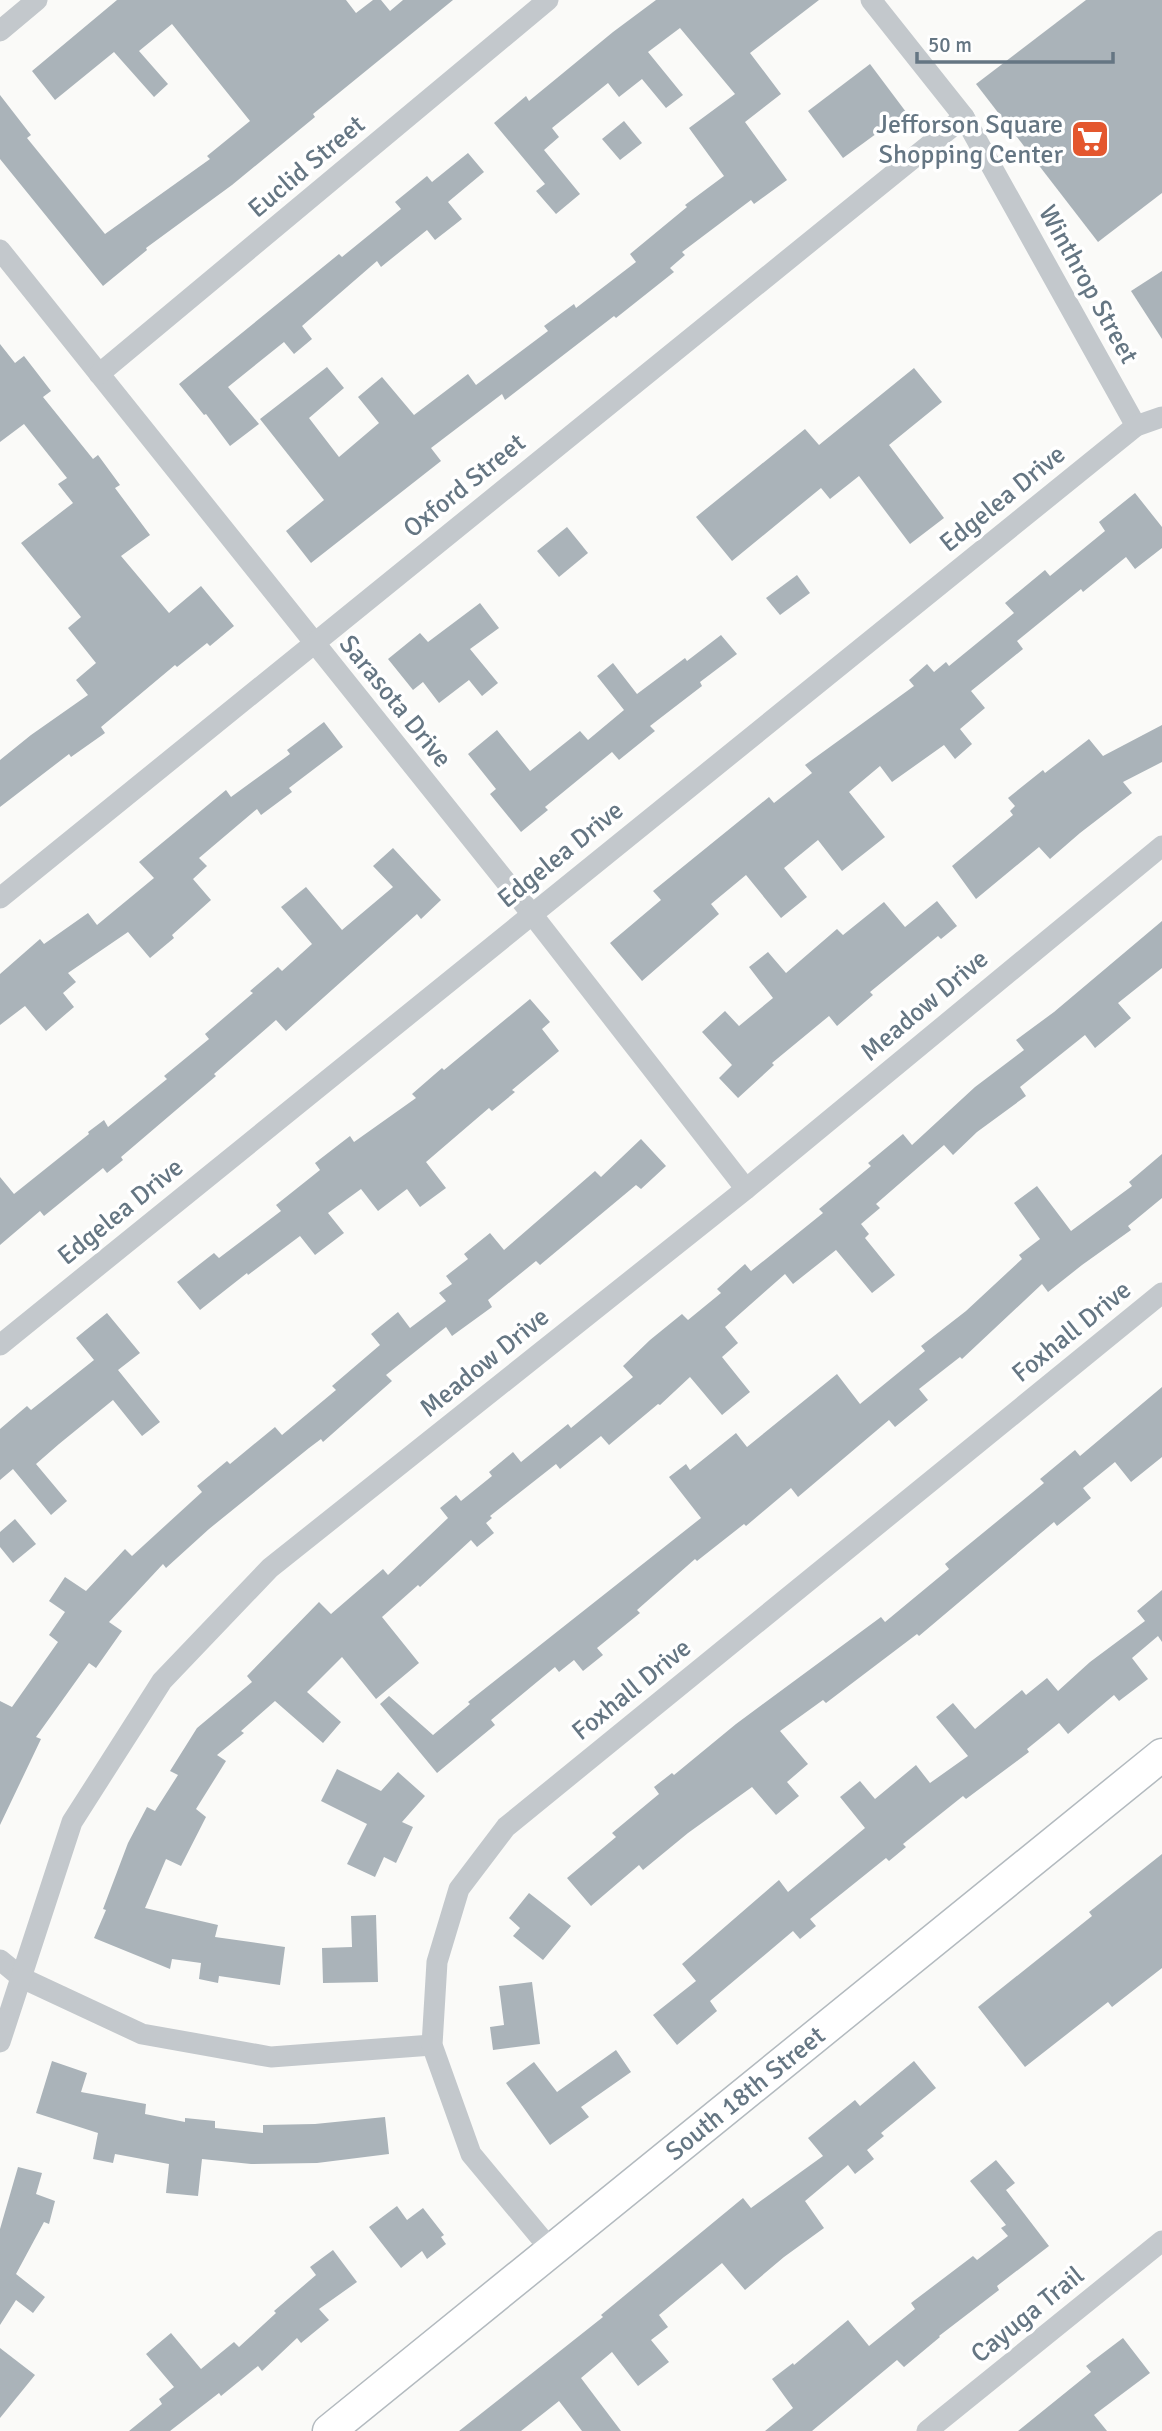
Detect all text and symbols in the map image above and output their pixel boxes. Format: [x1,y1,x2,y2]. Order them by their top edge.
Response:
scale bar [917,21,1113,65]
text: 50 m [928,32,972,58]
street label: Euclid Street [242,109,372,225]
place label: Jefforson Square Shopping Center [876,109,1063,171]
supermarket icon: Jefforson Square Shopping Center [1069,118,1111,160]
street label: Winthrop Street [1031,200,1145,369]
street label: Oxford Street [397,427,532,545]
street label: Edgelea Drive [933,438,1072,559]
street label: Sarasota Drive [332,629,458,774]
street label: Edgelea Drive [491,794,630,915]
street label: Meadow Drive [854,943,995,1068]
street label: Edgelea Drive [51,1151,190,1272]
street label: Foxhall Drive [1006,1274,1138,1390]
street label: Meadow Drive [414,1301,556,1425]
street label: Foxhall Drive [566,1632,698,1748]
street label: South 18th Street [659,2020,832,2168]
street label: Cayuga Trail [965,2259,1091,2370]

